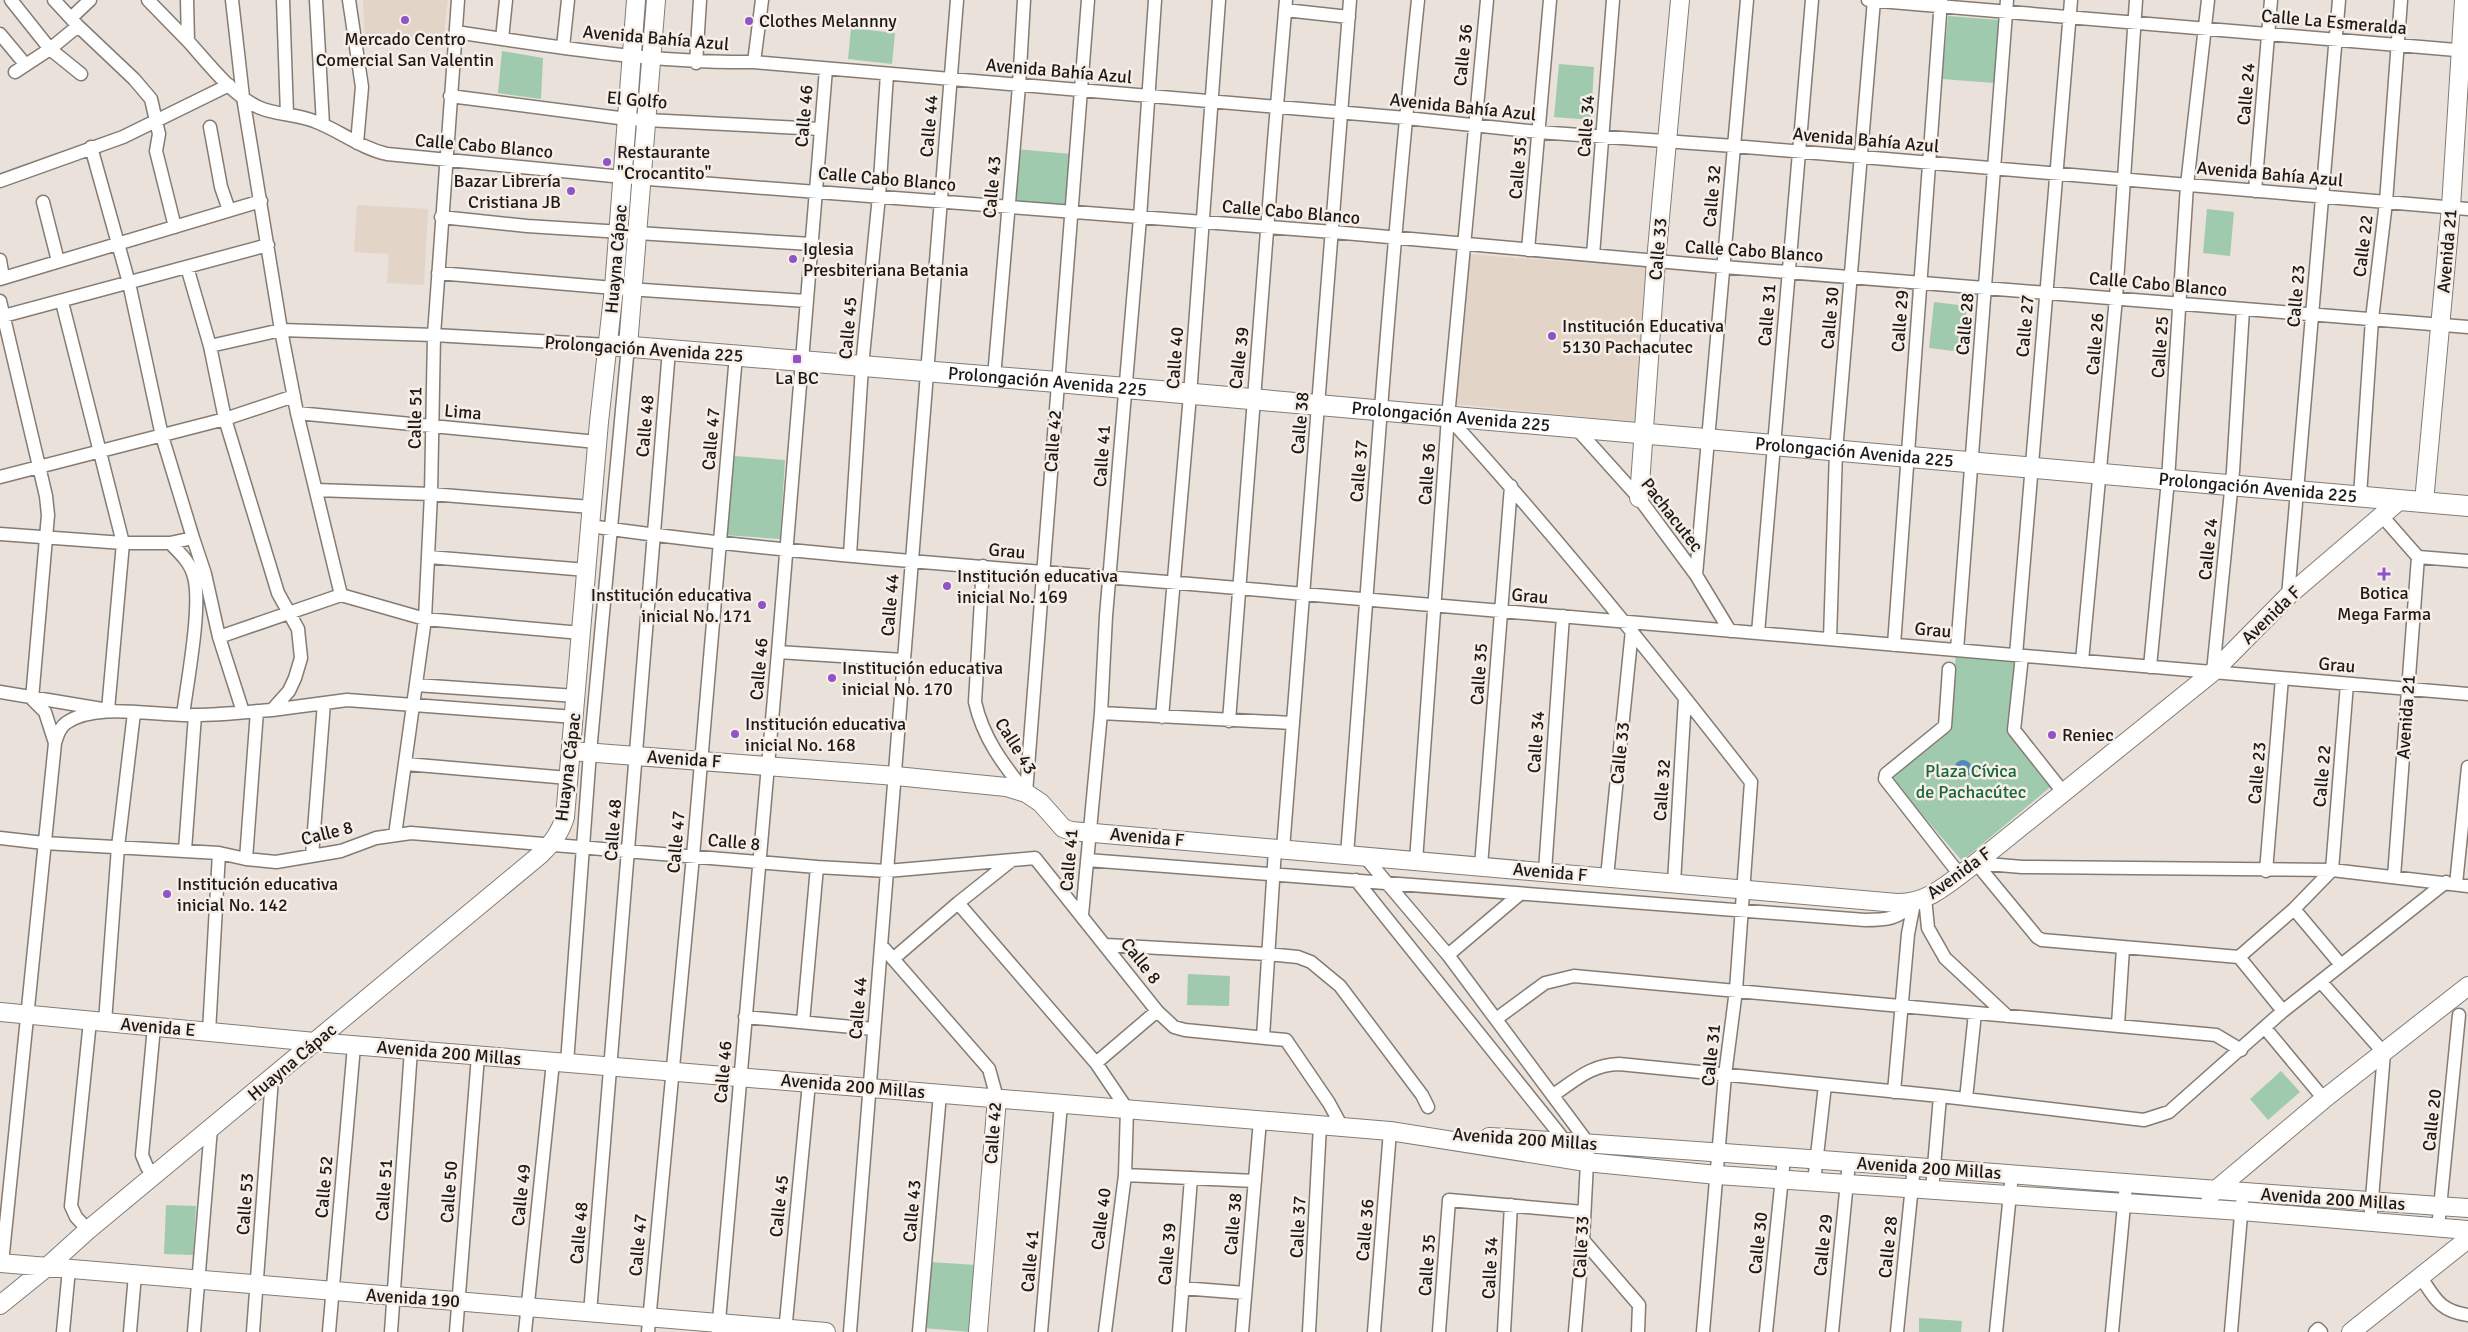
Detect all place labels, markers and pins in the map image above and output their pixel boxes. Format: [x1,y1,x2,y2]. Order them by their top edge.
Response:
place label: Clothes Melannny [759,10,897,32]
marker: Mercado Centro Comercial San Valentin [399,14,411,26]
marker: Clothes Melannny [743,15,755,27]
place label: Mercado Centro Comercial San Valentin [316,28,494,71]
place label: Restaurante "Crocantito" [617,141,712,184]
marker: Restaurante "Crocantito" [601,156,613,168]
place label: Bazar Librería Cristiana JB [454,170,561,213]
marker: Bazar Librería Cristiana JB [565,185,577,197]
place label: Iglesia Presbiteriana Betania [803,238,969,281]
marker: Iglesia Presbiteriana Betania [787,253,799,265]
place label: Institución Educativa 5130 Pachacutec [1562,315,1724,358]
marker: Institución Educativa 5130 Pachacutec [1546,330,1558,342]
marker: La BC [791,353,803,365]
place label: La BC [775,367,819,389]
place label: Institución educativa inicial No. 169 [957,565,1118,608]
marker: Botica Mega Farma [2378,568,2390,580]
marker: Institución educativa inicial No. 169 [941,580,953,592]
place label: Botica Mega Farma [2337,582,2431,625]
place label: Institución educativa inicial No. 171 [591,584,752,627]
marker: Institución educativa inicial No. 171 [756,599,768,611]
place label: Institución educativa inicial No. 170 [842,657,1003,700]
marker: Institución educativa inicial No. 170 [826,672,838,684]
place label: Institución educativa inicial No. 168 [745,713,906,756]
place label: Reniec [2062,724,2114,746]
marker: Institución educativa inicial No. 168 [729,728,741,740]
marker: Reniec [2046,729,2058,741]
place label: Institución educativa inicial No. 142 [177,873,338,916]
marker: Institución educativa inicial No. 142 [161,888,173,900]

